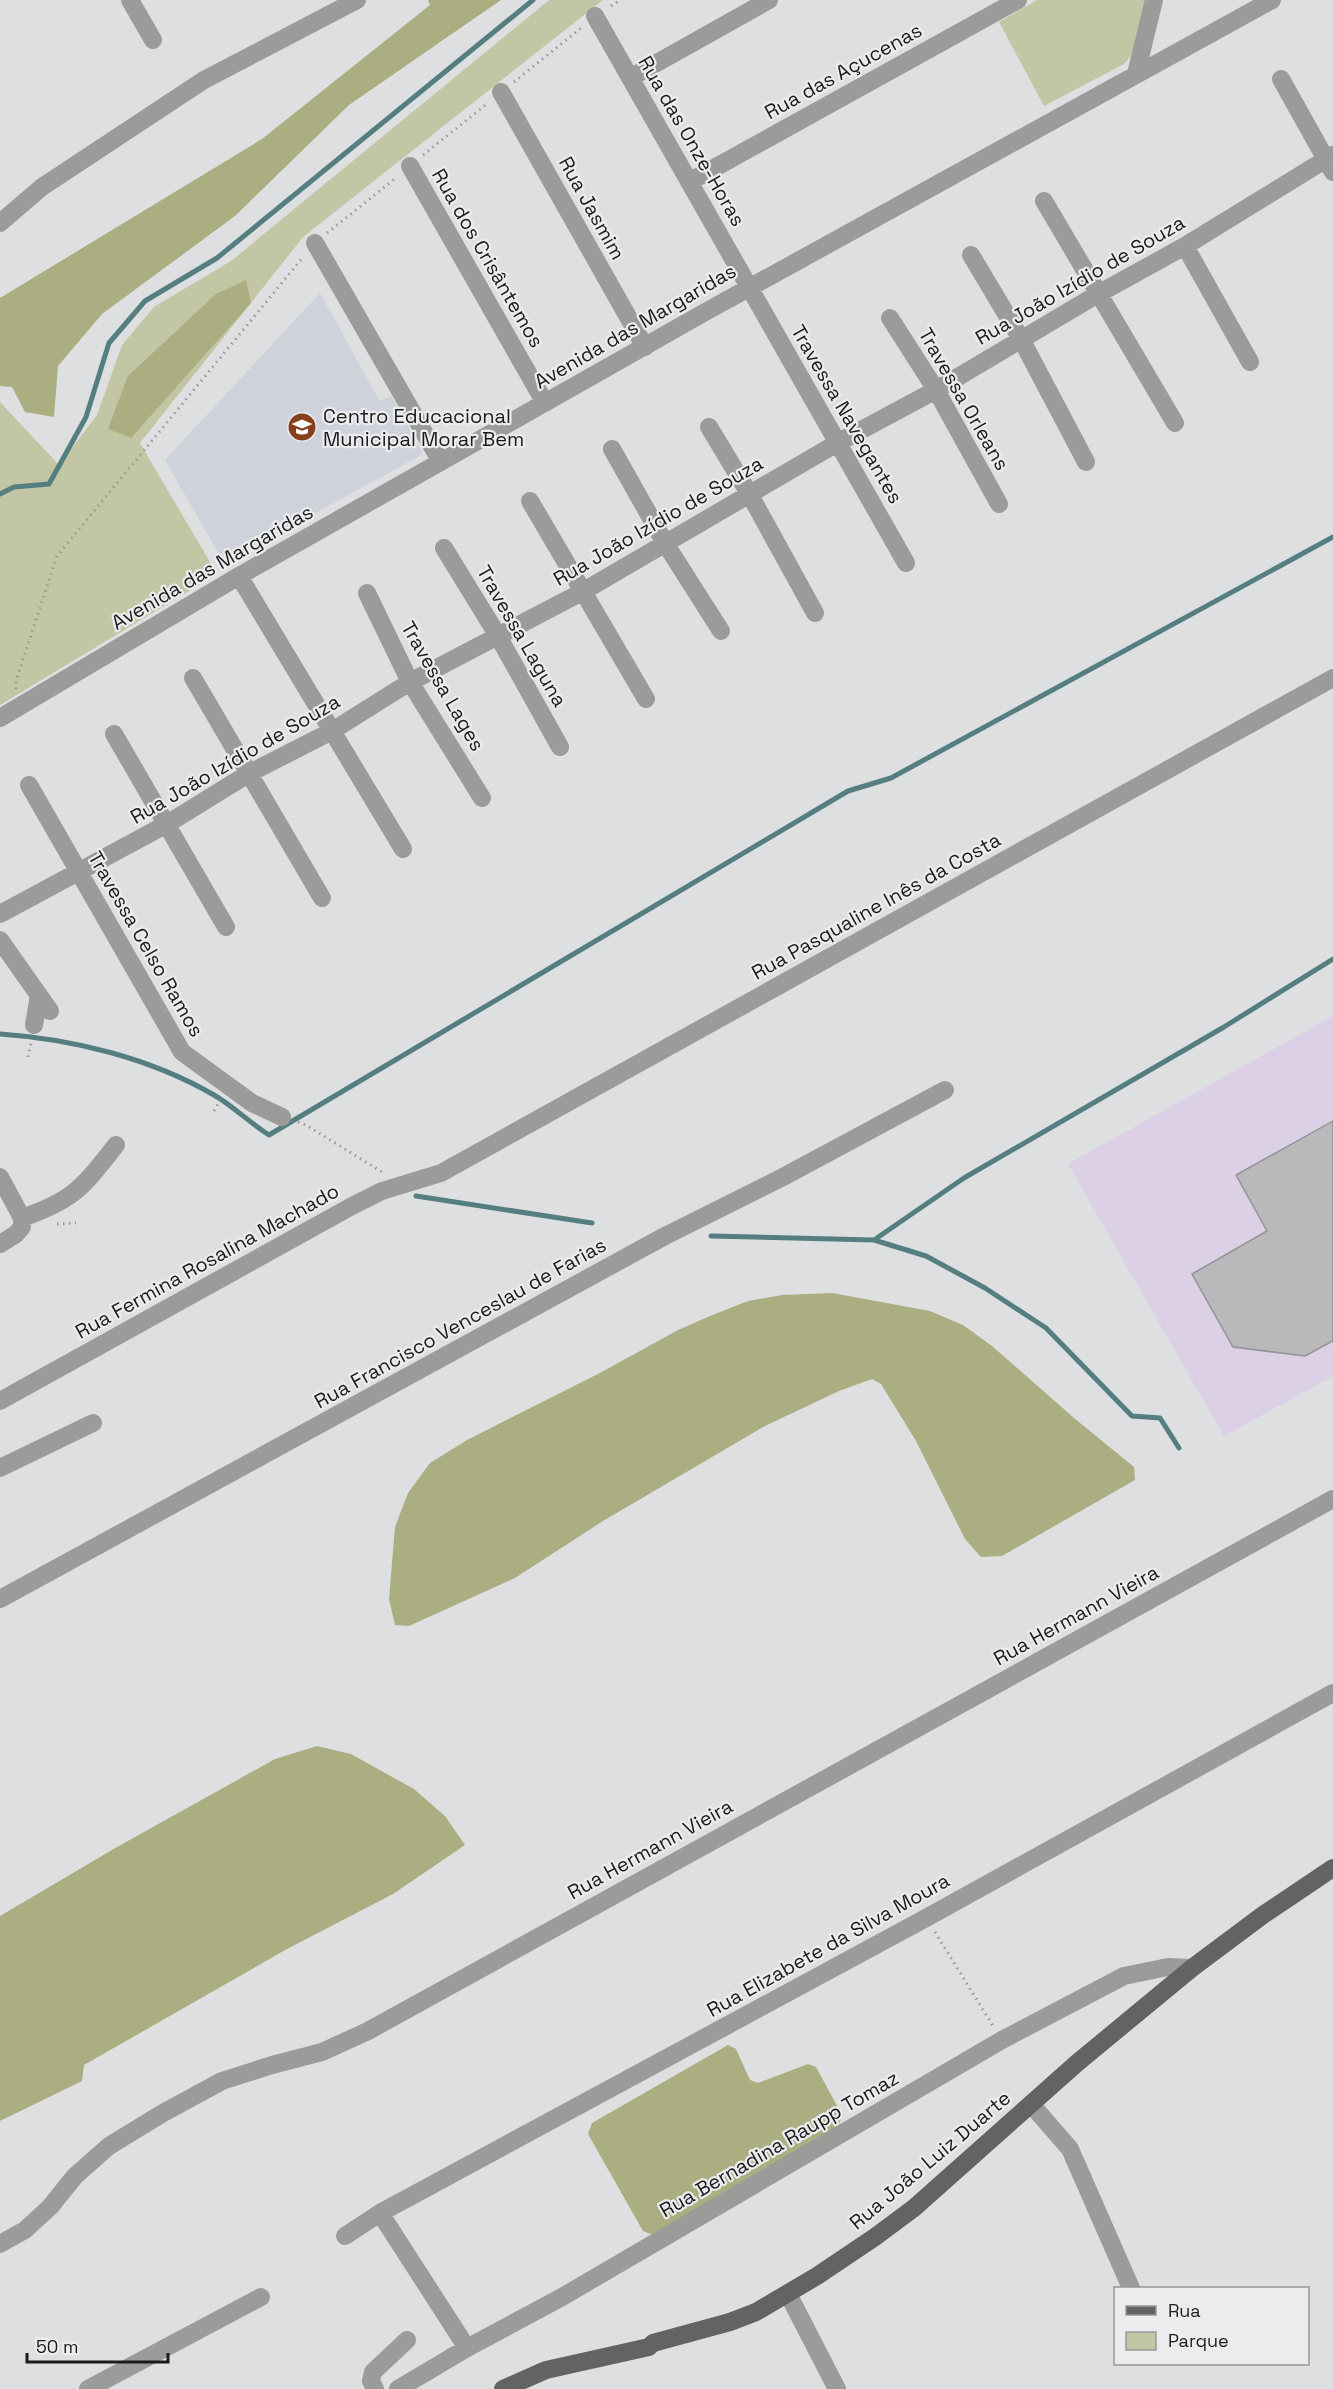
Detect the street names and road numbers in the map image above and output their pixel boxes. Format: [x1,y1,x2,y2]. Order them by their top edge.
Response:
street label: Rua das Açucenas [760,17,926,125]
street label: Rua das Onze-Horas [633,51,751,231]
street label: Rua Jasmim [553,152,631,264]
street label: Rua dos Crisântemos [426,164,550,352]
street label: Rua João Izídio de Souza [970,209,1190,351]
street label: Avenida das Margaridas [529,258,741,394]
street label: Travessa Navegantes [785,320,909,508]
street label: Travessa Orleans [913,323,1015,475]
street label: Rua João Izídio de Souza [548,450,768,592]
street label: Avenida das Margaridas [106,499,318,635]
street label: Travessa Laguna [471,561,573,711]
street label: Travessa Lages [395,616,491,756]
street label: Rua João Izídio de Souza [125,688,345,830]
street label: Rua Pasqualine Inês da Costa [747,826,1005,986]
street label: Travessa Celso Ramos [82,847,210,1041]
street label: Rua Fermina Rosalina Machado [71,1178,343,1344]
street label: Rua Francisco Venceslau de Farias [309,1232,611,1414]
street label: Rua Hermann Vieira [989,1559,1163,1671]
street label: Rua Hermann Vieira [563,1793,737,1905]
street label: Rua Elizabete da Silva Moura [702,1867,954,2023]
street label: Rua Bernadina Raupp Tomaz [655,2065,903,2223]
street label: Rua João Luiz Duarte [844,2085,1016,2235]

